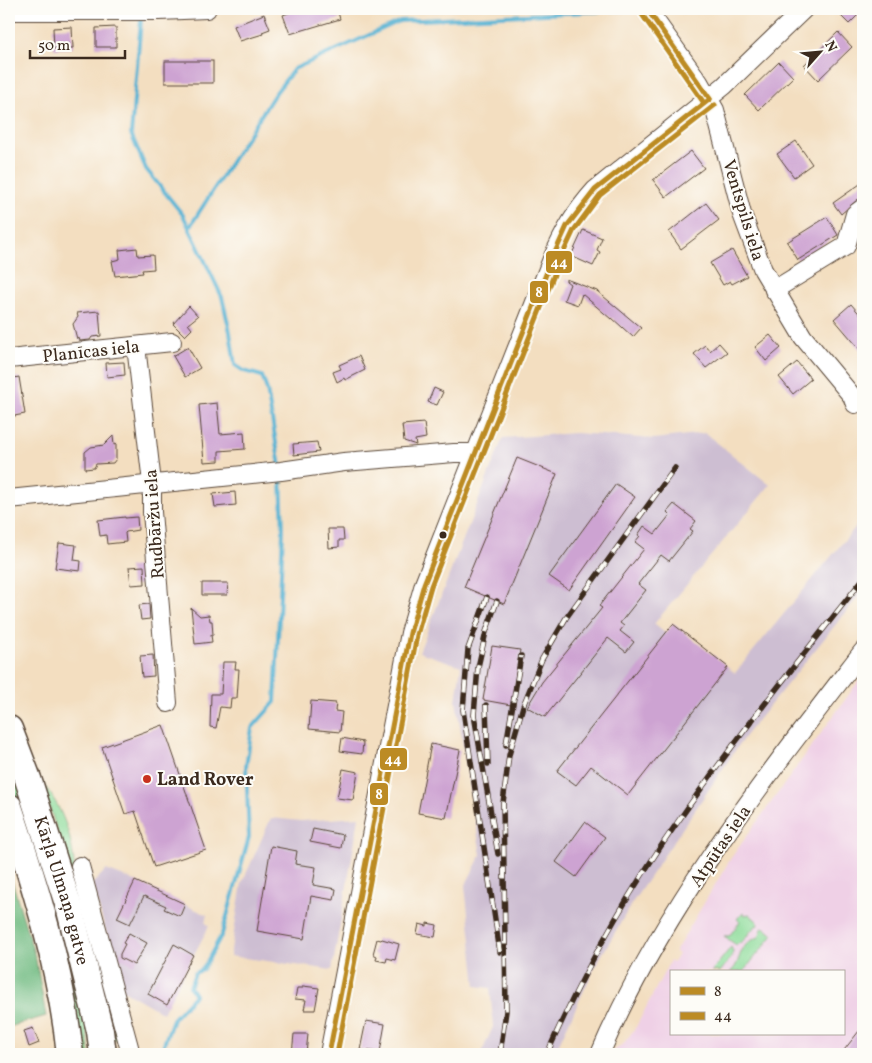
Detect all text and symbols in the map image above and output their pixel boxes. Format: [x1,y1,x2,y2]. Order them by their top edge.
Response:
scale bar [30,28,125,60]
north arrow [794,28,844,78]
text: 50 m [38,36,70,57]
text: N [819,38,841,56]
street label: Ventspils iela [715,157,770,264]
line badge: 44 [545,250,573,274]
text: 44 [551,254,568,273]
line badge: 8 [529,280,549,304]
text: 8 [535,284,543,303]
street label: Planīcas iela [41,335,141,370]
street label: Rudbāržu iela [139,468,172,580]
unlabelled marker [438,530,448,540]
line badge: 44 [379,747,408,771]
text: 44 [385,751,402,770]
place label: Land Rover [157,768,254,793]
marker: Land Rover [141,773,153,785]
line badge: 8 [369,782,389,806]
text: 8 [375,786,383,805]
street label: Atpūtas iela [685,801,758,893]
street label: Kārļa Ulmaņa gatve [27,813,94,968]
legend [670,970,844,1036]
text: 8 [714,982,722,1003]
text: 44 [714,1006,732,1027]

